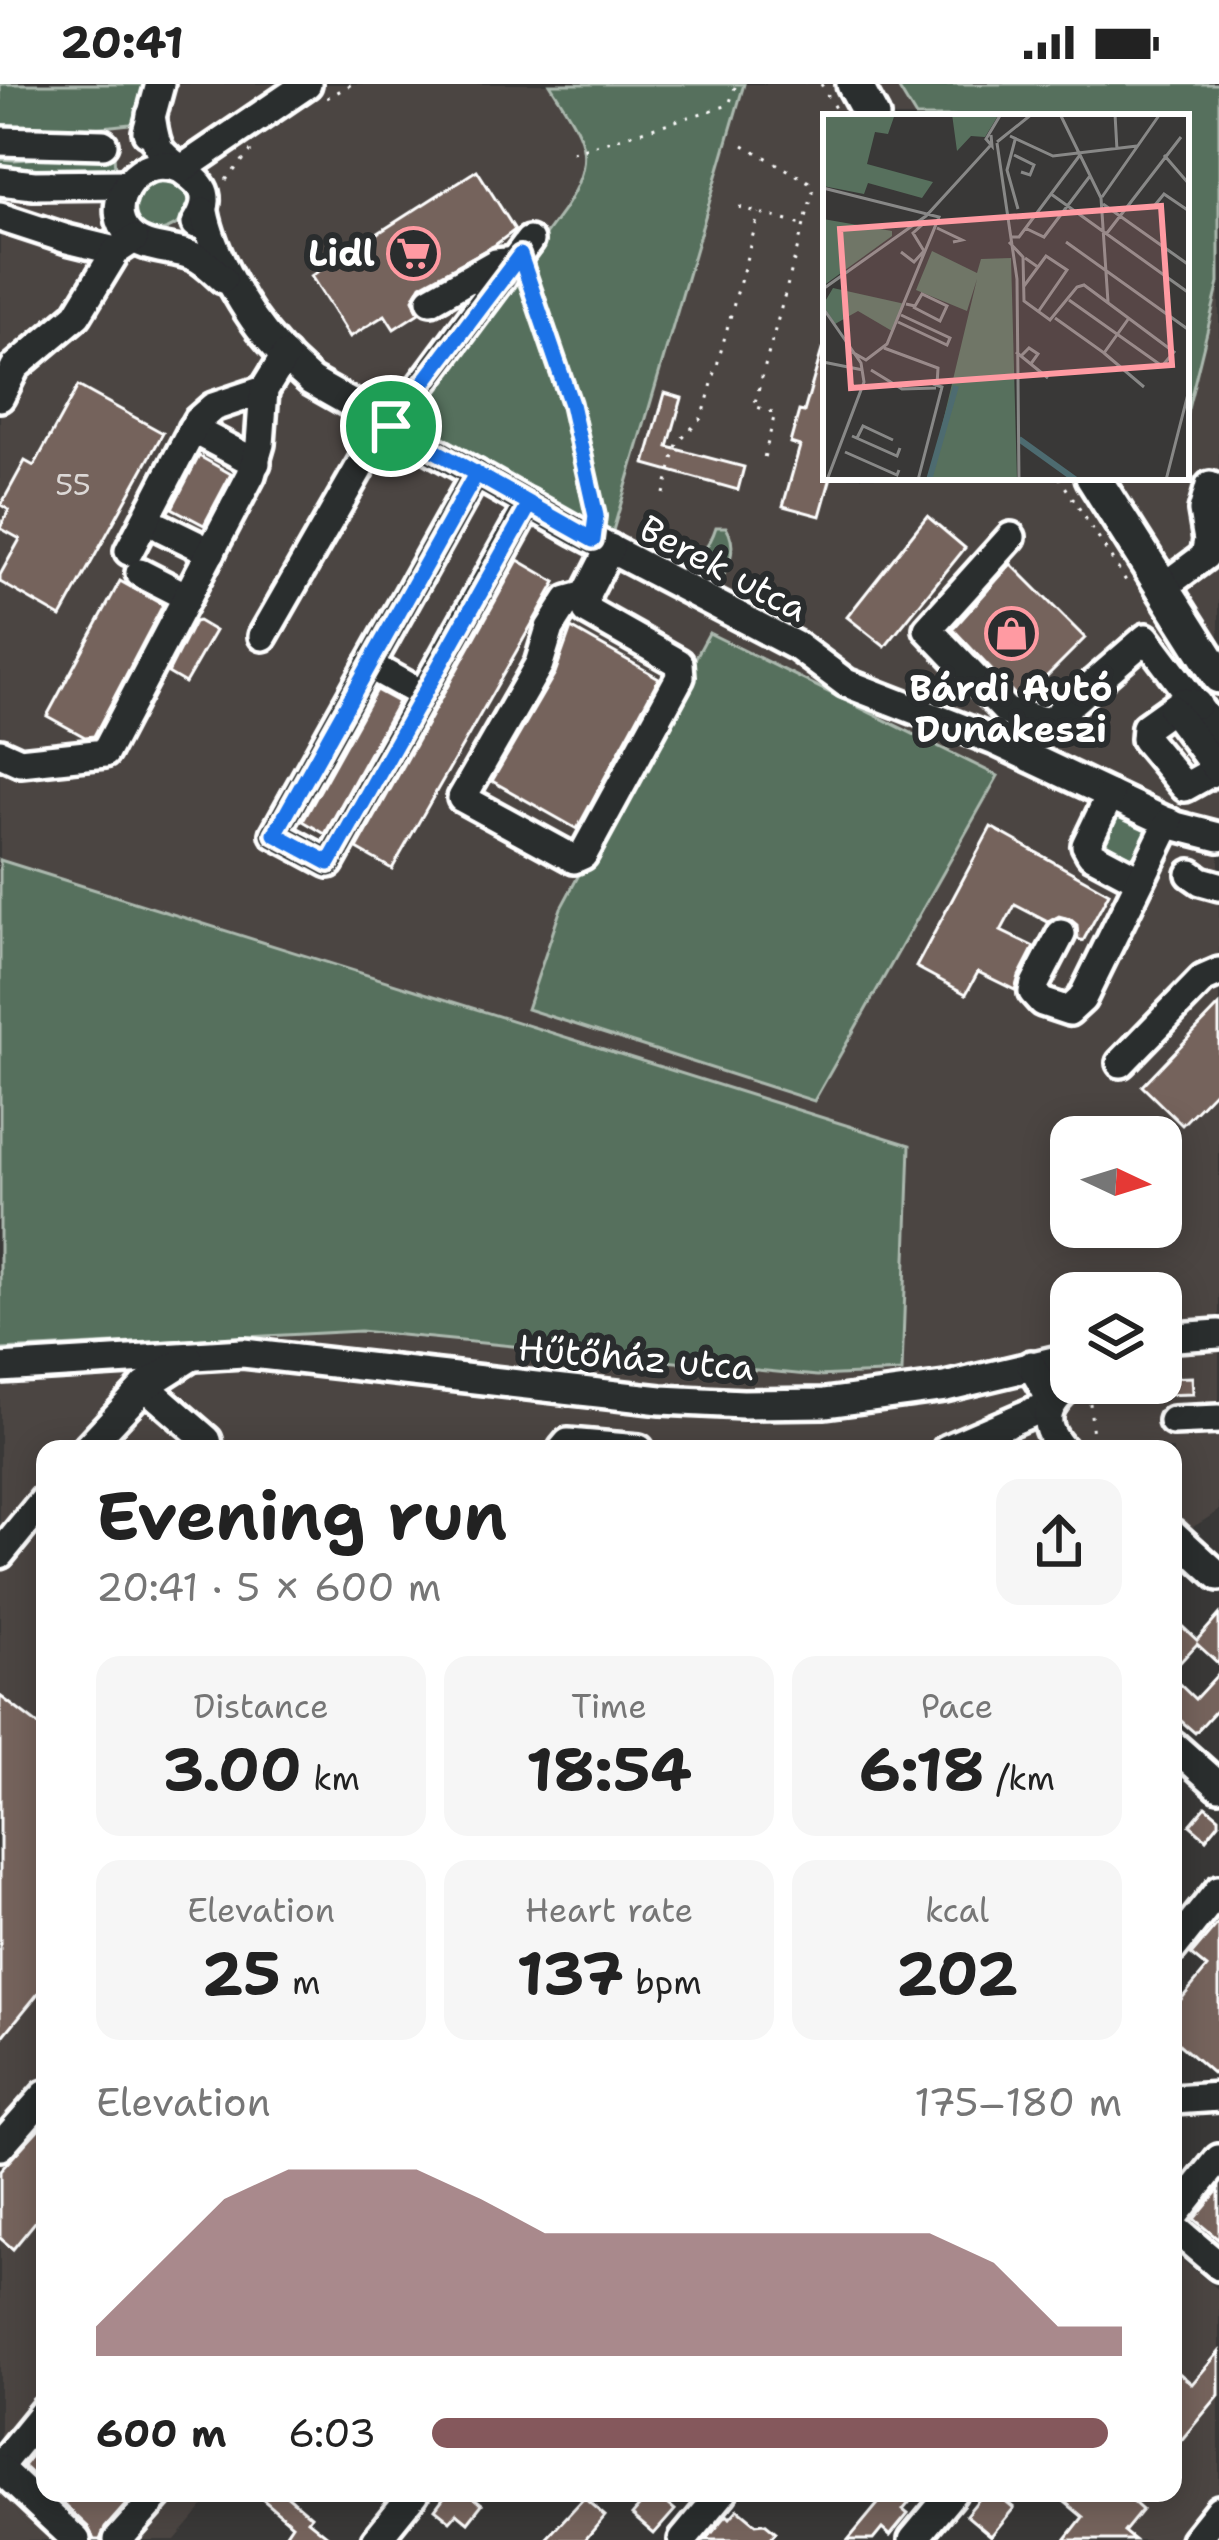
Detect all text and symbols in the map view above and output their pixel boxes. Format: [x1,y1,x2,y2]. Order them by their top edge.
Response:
text: 20:41 [60,12,184,72]
inset map [823,114,1189,480]
supermarket icon: Lidl [386,225,442,281]
place label: Lidl [308,229,375,278]
pin [340,375,442,477]
icon: arrive [358,393,424,459]
house number: 55 [55,464,91,505]
street label: Berek utca [631,504,816,633]
shop icon: Bárdi Autó Dunakeszi [983,605,1039,661]
place label: Bárdi Autó Dunakeszi [909,664,1113,754]
north arrow [1050,1116,1182,1248]
map controls [1050,1116,1182,1404]
button: layers [1050,1272,1182,1404]
street label: Hűtőház utca [516,1323,756,1392]
text: Evening run [96,1472,507,1560]
button: share [996,1479,1122,1605]
text: 20:41 · 5 × 600 m [96,1561,441,1613]
text: Distance [193,1684,329,1729]
text: Time [571,1684,647,1729]
text: Pace [921,1684,993,1729]
text: 3.00 [162,1729,302,1809]
text: 18:54 [526,1729,692,1809]
text: 6:18 [859,1729,985,1809]
text: km [302,1756,360,1801]
text: /km [985,1756,1055,1801]
text: Elevation [187,1888,335,1933]
text: Heart rate [525,1888,693,1933]
text: kcal [925,1888,989,1933]
text: 25 [202,1933,281,2013]
text: 137 [516,1933,624,2013]
text: 202 [896,1933,1018,2013]
text: m [281,1960,320,2005]
text: bpm [624,1960,702,2005]
text: Elevation [96,2076,271,2128]
text: 175–180 m [914,2076,1122,2128]
text: 600 m [96,2407,227,2459]
text: 6:03 [288,2407,376,2459]

